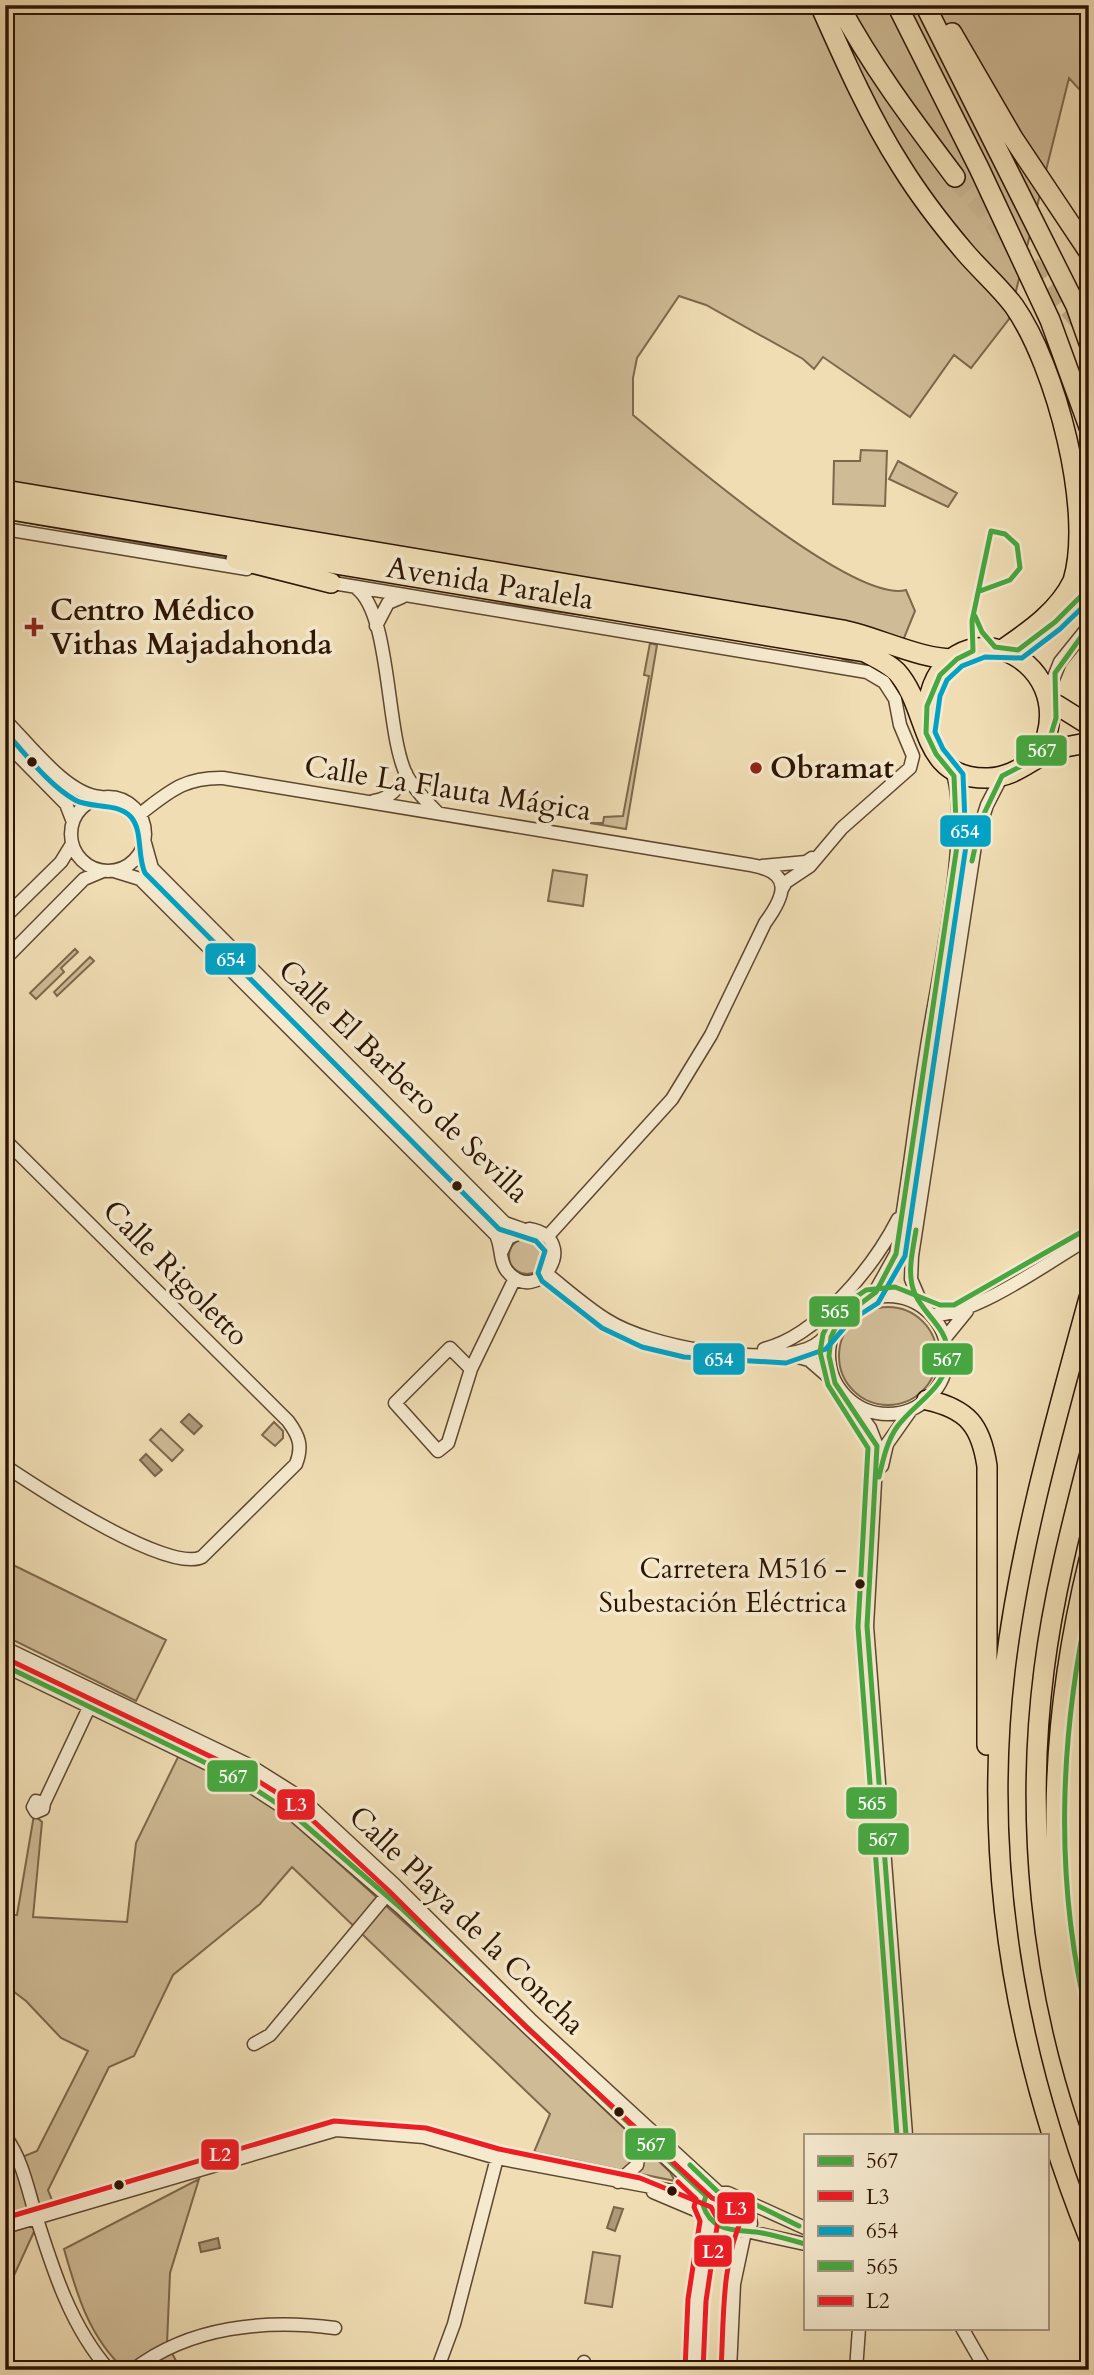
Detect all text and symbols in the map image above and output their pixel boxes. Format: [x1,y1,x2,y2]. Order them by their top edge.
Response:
street label: Avenida Paralela [383,547,596,620]
place label: Centro Médico Vithas Majadahonda [50,590,333,665]
marker: Centro Médico Vithas Majadahonda [24,617,44,637]
line badge: 567 [1015,734,1068,767]
text: 567 [1027,738,1057,764]
street label: Calle La Flauta Mágica [302,746,594,831]
place label: Obramat [770,748,894,789]
unlabelled marker [25,755,39,769]
marker: Obramat [748,760,764,776]
line badge: 654 [939,814,992,848]
text: 654 [950,819,980,845]
line badge: 654 [204,942,257,976]
text: 654 [216,947,246,973]
street label: Calle El Barbero de Sevilla [269,950,538,1212]
unlabelled marker [450,1179,464,1193]
street label: Calle Rigoletto [93,1191,258,1356]
line badge: 565 [808,1295,861,1328]
text: 565 [820,1299,850,1325]
line badge: 654 [692,1342,746,1376]
line badge: 567 [921,1342,974,1376]
text: 654 [704,1347,734,1373]
text: 567 [932,1347,962,1373]
place label: Carretera M516 - Subestación Eléctrica [599,1550,847,1622]
marker: Carretera M516 - Subestación Eléctrica [853,1577,867,1591]
line badge: 567 [206,1759,259,1793]
text: 567 [218,1764,248,1790]
line badge: 565 [845,1786,898,1820]
line badge: L3 [276,1788,316,1821]
text: 565 [857,1791,887,1817]
text: L3 [285,1792,307,1818]
street label: Calle Playa de la Concha [340,1797,594,2044]
line badge: 567 [857,1822,910,1856]
text: 567 [868,1827,898,1853]
unlabelled marker [612,2105,626,2119]
line badge: 567 [624,2127,677,2161]
text: 567 [636,2132,666,2158]
legend [804,2134,1048,2330]
line badge: L2 [200,2138,240,2171]
text: L2 [209,2142,231,2168]
text: 567 [866,2147,899,2176]
unlabelled marker [112,2178,126,2192]
text: L3 [866,2183,889,2212]
unlabelled marker [665,2184,679,2198]
line badge: L3 [716,2191,756,2225]
text: L3 [725,2196,747,2222]
text: 654 [866,2217,899,2246]
line badge: L2 [693,2234,733,2268]
text: L2 [702,2239,724,2265]
text: 565 [866,2253,898,2282]
text: L2 [866,2287,890,2316]

